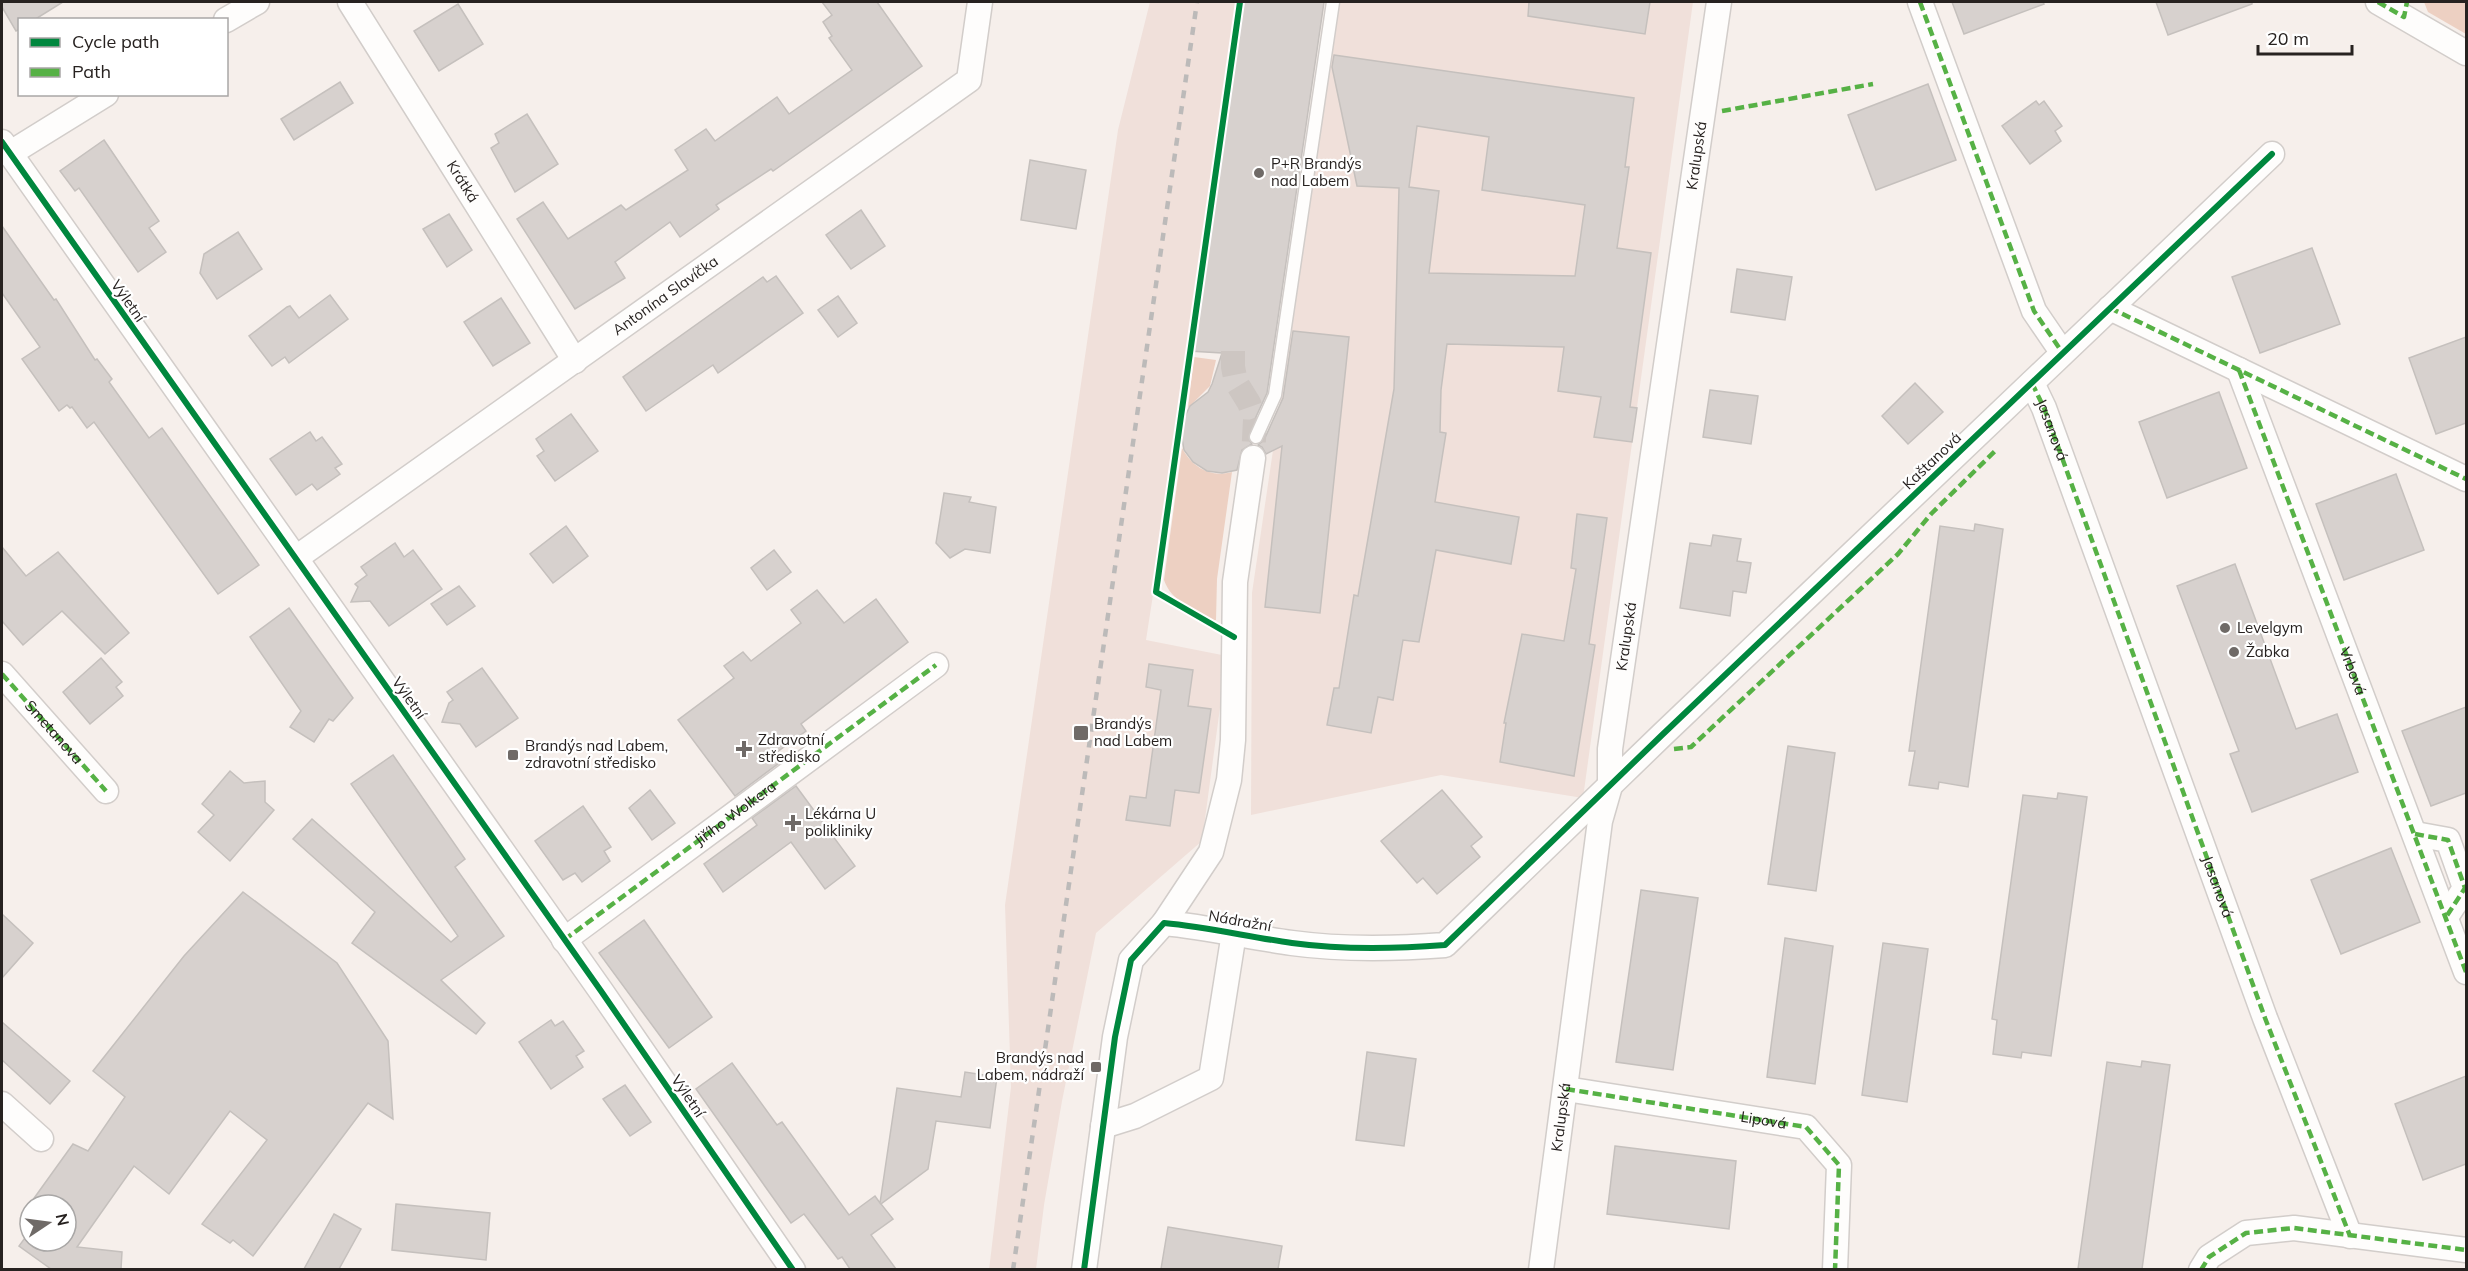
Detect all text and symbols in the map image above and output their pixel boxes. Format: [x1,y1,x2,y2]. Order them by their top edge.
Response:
legend [18,18,228,96]
scale bar [2258,18,2352,56]
text: 20 m [2267,27,2309,50]
text: Cycle path [72,30,159,53]
text: Path [72,60,111,83]
street label: Kralupská [1682,120,1711,191]
place label: P+R Brandýs nad Labem [1271,154,1362,190]
street label: Krátká [443,157,483,206]
marker: P+R Brandýs nad Labem [1252,166,1266,180]
street label: Antonína Slavíčka [608,251,722,339]
street label: Výletní [107,276,151,327]
street label: Jasanová [2032,395,2072,463]
street label: Kaštanová [1898,428,1965,493]
street label: Kralupská [1612,601,1640,672]
place label: Levelgym [2237,618,2303,637]
marker: Levelgym [2218,621,2232,635]
place label: Žabka [2246,642,2289,661]
marker: Žabka [2227,645,2241,659]
street label: Vrbová [2335,645,2371,698]
street label: Výletní [388,673,432,724]
street label: Smetanova [21,696,88,768]
place label: Brandýs nad Labem [1094,714,1172,750]
marker: Brandýs nad Labem [1072,724,1090,742]
place label: Zdravotní středisko [758,730,825,766]
place label: Brandýs nad Labem, zdravotní středisko [525,736,668,772]
marker: Zdravotní středisko [735,740,753,758]
marker: Brandýs nad Labem, zdravotní středisko [506,748,520,762]
street label: Jiřího Wolkera [690,776,780,849]
place label: Lékárna U polikliniky [805,804,876,840]
marker: Lékárna U polikliniky [786,816,800,830]
street label: Jasanová [2198,853,2238,920]
street label: Nádražní [1207,906,1275,936]
place label: Brandýs nad Labem, nádraží [977,1048,1085,1084]
marker: Brandýs nad Labem, nádraží [1089,1060,1103,1074]
street label: Výletní [667,1071,710,1122]
street label: Kralupská [1547,1082,1575,1153]
street label: Lipová [1739,1107,1788,1133]
north arrow [18,1193,78,1253]
text: N [52,1211,74,1228]

